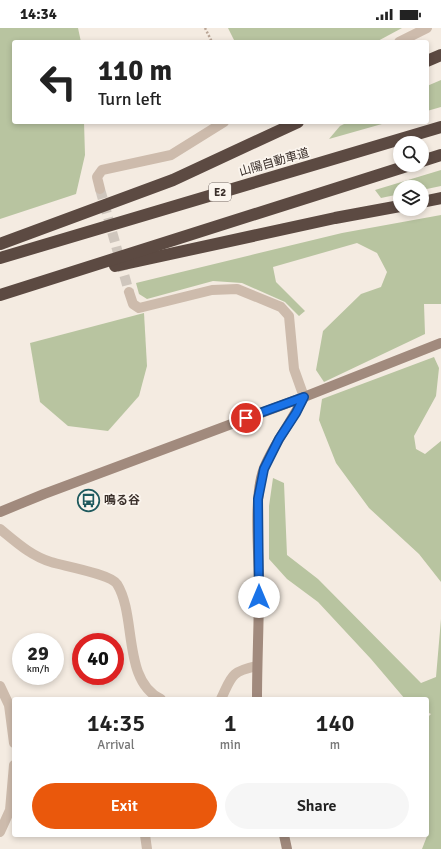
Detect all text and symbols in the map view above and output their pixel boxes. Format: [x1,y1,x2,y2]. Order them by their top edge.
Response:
text: 14:34 [20,5,57,23]
text: 110 m [98,54,172,88]
icon: left [32,56,84,108]
text: Turn left [98,88,161,110]
map controls [393,136,429,216]
button: search [393,136,429,172]
street label: 山陽自動車道 [237,145,311,180]
button: layers [393,180,429,216]
road number: E2 [209,183,231,201]
pin [229,401,263,435]
icon: arrive [235,407,257,429]
bus stop icon: 鳴る谷 [76,487,102,513]
place label: 鳴る谷 [104,493,140,508]
position arrow [238,576,280,618]
speed limit sign: 40 [72,633,124,685]
text: 29 [27,641,49,666]
text: km/h [27,663,49,675]
text: 14:35 [87,708,145,738]
text: 1 [224,708,237,738]
text: 140 [315,708,354,738]
text: Arrival [97,737,135,753]
text: min [220,737,241,753]
text: m [330,737,340,753]
button: Exit [32,783,217,829]
button: Share [225,783,409,829]

